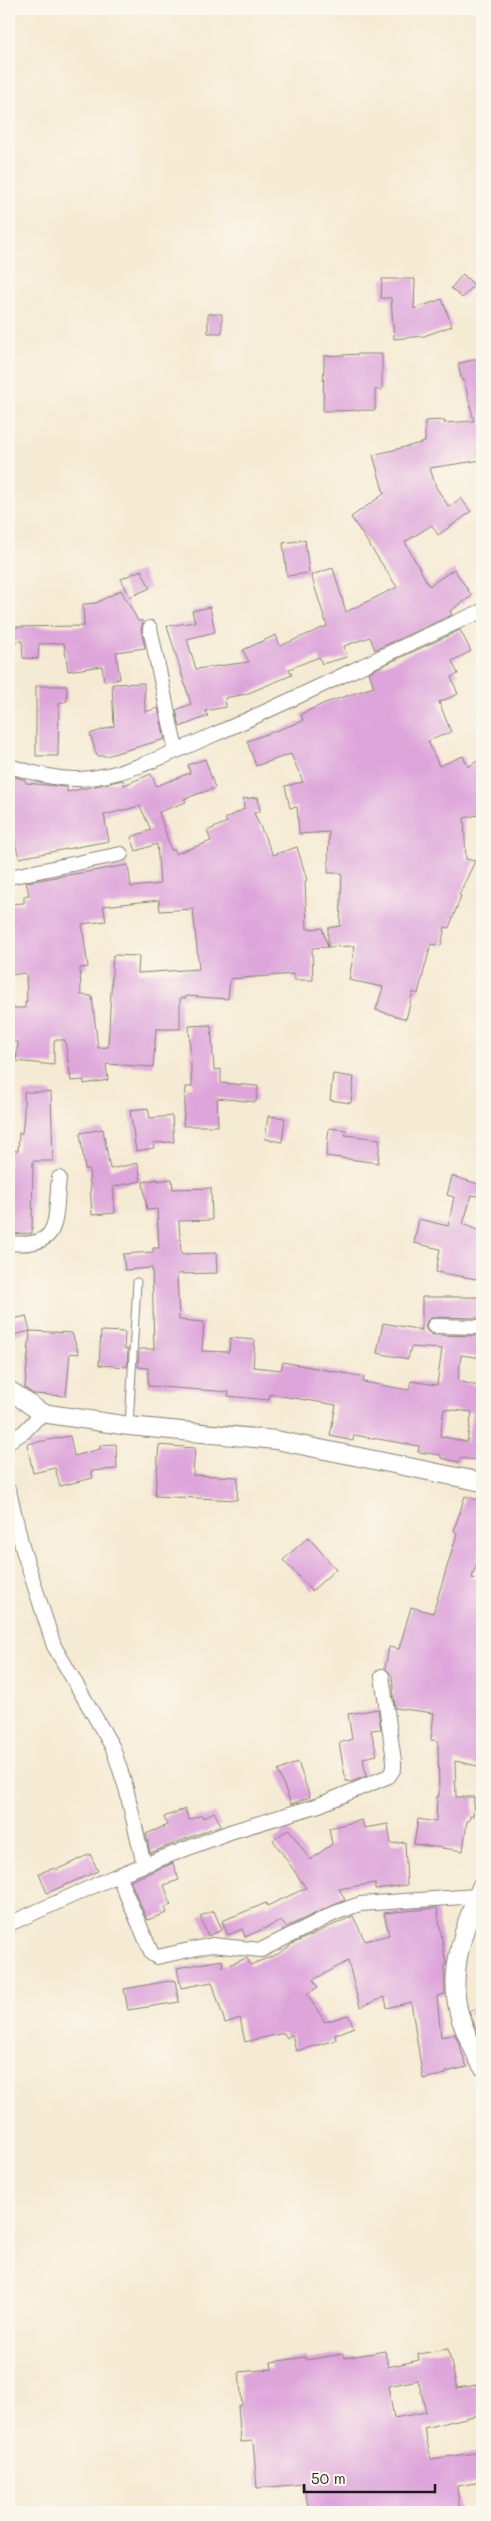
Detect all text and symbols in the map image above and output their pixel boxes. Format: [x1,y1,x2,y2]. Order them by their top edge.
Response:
scale bar [304,2461,435,2493]
text: 50 m [311,2468,346,2488]

